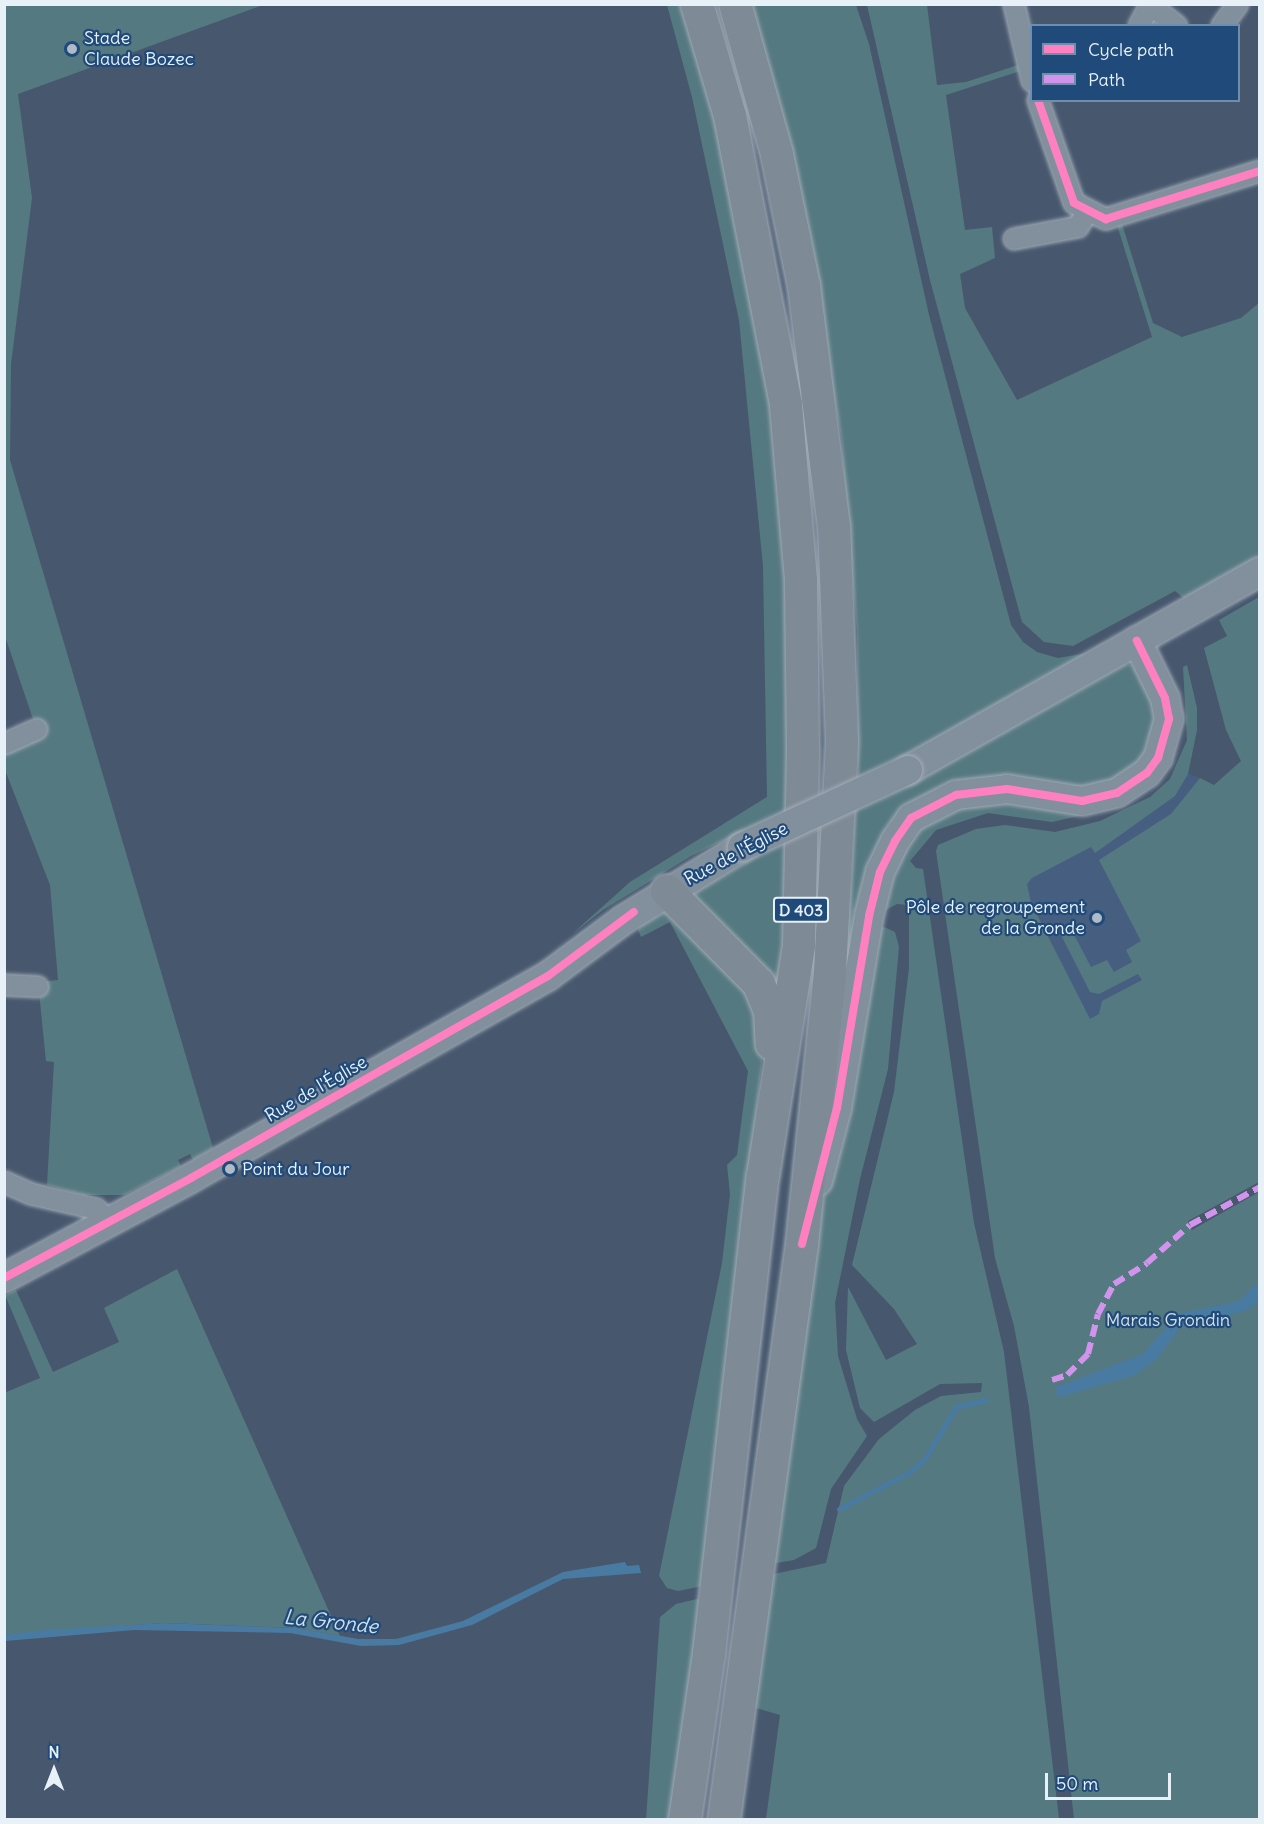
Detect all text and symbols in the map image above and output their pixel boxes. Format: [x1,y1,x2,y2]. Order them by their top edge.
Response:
legend [1030,24,1240,102]
place label: Stade Claude Bozec [84,28,194,70]
text: Cycle path [1088,38,1174,61]
marker: Stade Claude Bozec [65,42,79,56]
text: Path [1088,68,1125,91]
street label: Rue de l'Église [681,818,791,890]
road number: D 403 [772,897,830,923]
place label: Pôle de regroupement de la Gronde [906,897,1085,940]
marker: Pôle de regroupement de la Gronde [1090,911,1104,925]
street label: Rue de l'Église [261,1051,371,1127]
place label: Point du Jour [242,1158,350,1180]
marker: Point du Jour [223,1162,237,1176]
park label: Marais Grondin [1106,1309,1230,1331]
water label: La Gronde [283,1604,379,1638]
north arrow [24,1740,84,1800]
text: N [48,1742,60,1762]
scale bar [1048,1761,1174,1799]
text: 50 m [1056,1772,1098,1795]

